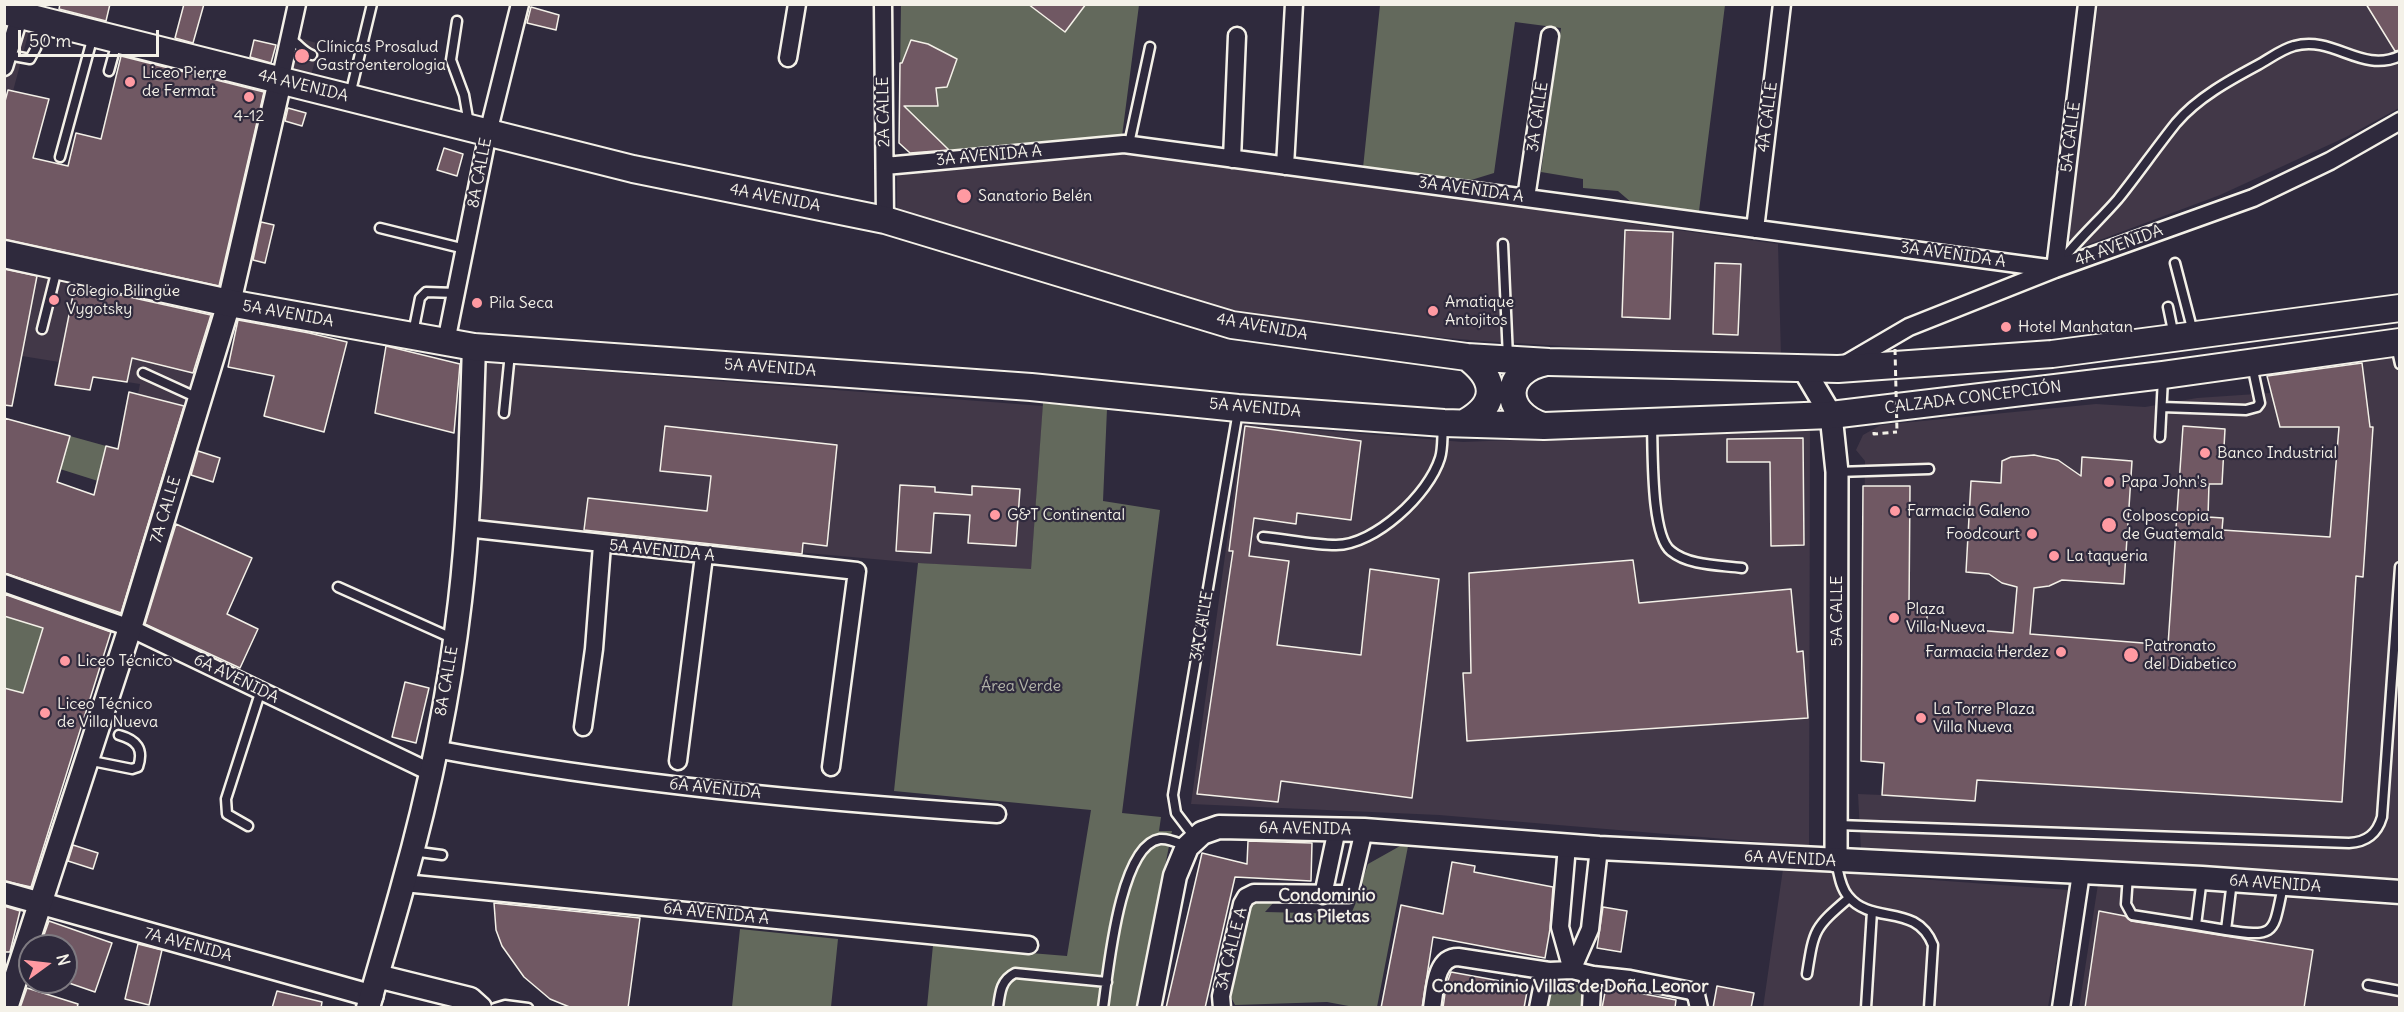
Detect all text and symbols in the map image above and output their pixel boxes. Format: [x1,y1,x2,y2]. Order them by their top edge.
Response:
scale bar [21,18,162,56]
text: 50 m [29,29,71,52]
place label: Clínicas Prosalud Gastroenterologia [316,37,446,75]
marker: Clínicas Prosalud Gastroenterologia [293,47,311,65]
place label: Liceo Pierre de Fermat [142,63,227,101]
street label: 4A AVENIDA [256,66,350,106]
marker: Liceo Pierre de Fermat [123,75,137,89]
street label: 2A CALLE [874,77,894,147]
street label: 3A CALLE [1524,81,1552,153]
street label: 4A CALLE [1754,81,1782,153]
marker: 4-12 [242,90,256,104]
street label: 5A CALLE [2057,101,2085,173]
place label: 4-12 [234,106,264,126]
street label: 8A CALLE [464,136,496,210]
street label: 3A AVENIDA A [935,142,1043,170]
street label: 3A AVENIDA A [1417,173,1525,207]
street label: 4A AVENIDA [728,180,822,216]
place label: Sanatorio Belén [978,186,1092,206]
marker: Sanatorio Belén [955,187,973,205]
street label: 4A AVENIDA [2072,221,2166,271]
street label: 3A AVENIDA A [1899,238,2007,272]
place label: Colegio Bilingüe Vygotsky [66,281,180,319]
place label: Amatique Antojitos [1445,292,1514,330]
marker: Colegio Bilingüe Vygotsky [47,293,61,307]
place label: Pila Seca [489,293,553,313]
marker: Pila Seca [470,296,484,310]
street label: 5A AVENIDA [241,297,335,331]
marker: Amatique Antojitos [1426,304,1440,318]
street label: 4A AVENIDA [1215,310,1309,344]
place label: Hotel Manhatan [2018,317,2133,337]
marker: Hotel Manhatan [1999,320,2013,334]
street label: 5A AVENIDA [723,355,817,381]
street label: CALZADA CONCEPCIÓN [1883,378,2063,418]
street label: 5A AVENIDA [1208,394,1302,422]
place label: Banco Industrial [2217,443,2337,463]
marker: Banco Industrial [2198,446,2212,460]
place label: Papa John's [2121,472,2207,492]
street label: 7A CALLE [147,474,185,546]
marker: Papa John's [2102,475,2116,489]
place label: Farmacia Galeno [1907,501,2030,521]
marker: Farmacia Galeno [1888,504,1902,518]
place label: G&T Continental [1007,505,1125,525]
place label: Colposcopia de Guatemala [2122,506,2223,544]
marker: G&T Continental [988,508,1002,522]
marker: Colposcopia de Guatemala [2100,516,2118,534]
place label: Foodcourt [1946,524,2020,544]
marker: Foodcourt [2025,527,2039,541]
street label: 5A AVENIDA A [608,536,716,566]
place label: La taqueria [2066,546,2148,566]
marker: La taqueria [2047,549,2061,563]
street label: 5A CALLE [1827,576,1847,646]
street label: 3A CALLE [1186,589,1218,663]
place label: Plaza Villa Nueva [1906,599,1985,637]
marker: Plaza Villa Nueva [1887,611,1901,625]
place label: Patronato del Diabetico [2144,636,2237,674]
place label: Farmacia Herdez [1925,642,2049,662]
street label: 8A CALLE [431,644,463,718]
marker: Farmacia Herdez [2054,645,2068,659]
marker: Patronato del Diabetico [2122,646,2140,664]
street label: 6A AVENIDA [190,650,282,708]
place label: Liceo Técnico [77,651,172,671]
marker: Liceo Técnico [58,654,72,668]
park label: Área Verde [981,676,1061,696]
place label: Liceo Técnico de Villa Nueva [57,694,158,732]
place label: La Torre Plaza Villa Nueva [1933,699,2035,737]
marker: Liceo Técnico de Villa Nueva [38,706,52,720]
marker: La Torre Plaza Villa Nueva [1914,711,1928,725]
street label: 6A AVENIDA [668,775,762,803]
street label: 6A AVENIDA [1259,819,1351,839]
street label: 6A AVENIDA [1743,847,1837,871]
street label: 6A AVENIDA [2228,871,2322,897]
district label: Condominio Las Piletas [1278,885,1376,928]
street label: 6A AVENIDA A [662,899,770,929]
street label: 3A CALLE A [1212,906,1252,992]
street label: 7A AVENIDA [142,924,234,966]
north arrow [18,934,78,994]
text: N [52,952,75,968]
district label: Condominio Villas de Doña Leonor [1432,976,1708,998]

